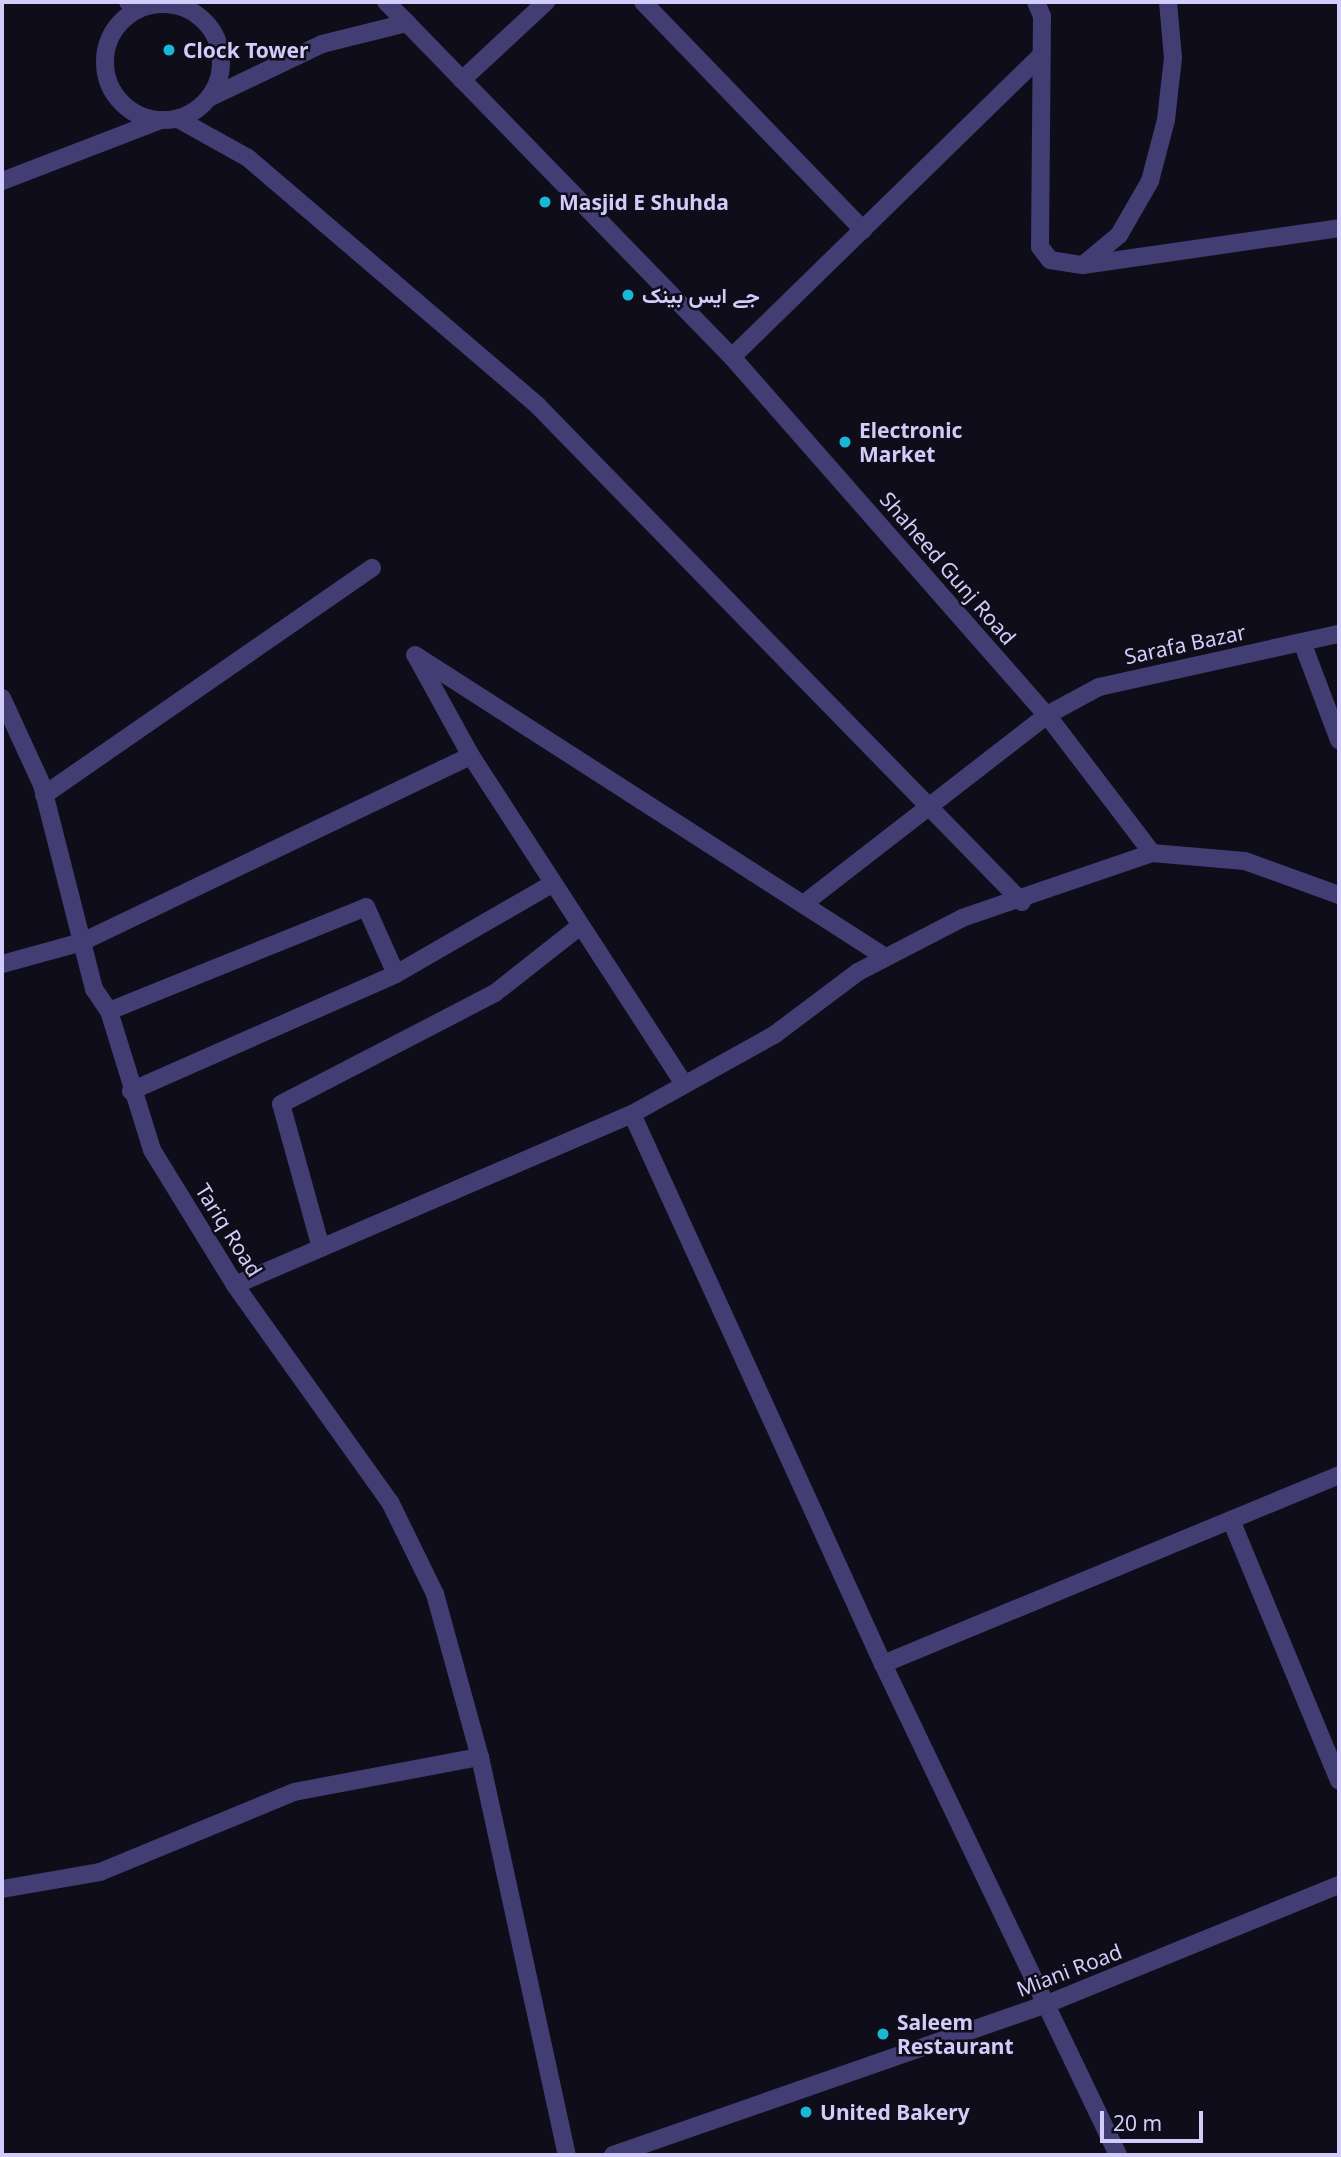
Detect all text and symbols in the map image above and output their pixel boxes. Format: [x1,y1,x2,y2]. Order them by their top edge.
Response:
place label: Clock Tower [183,37,308,63]
marker: Clock Tower [161,42,177,58]
place label: Masjid E Shuhda [559,189,729,215]
marker: Masjid E Shuhda [537,194,553,210]
place label: جے ایس بینک [642,282,760,308]
marker: جے ایس بینک [620,287,636,303]
place label: Electronic Market [859,417,962,467]
marker: Electronic Market [837,434,853,450]
street label: Shaheed Gunj Road [875,487,1021,649]
street label: Sarafa Bazar [1122,619,1248,669]
street label: Tariq Road [191,1179,267,1281]
street label: Miani Road [1013,1938,1125,2002]
place label: Saleem Restaurant [897,2009,1014,2059]
marker: Saleem Restaurant [875,2026,891,2042]
scale bar [1103,2098,1206,2142]
place label: United Bakery [820,2099,970,2125]
marker: United Bakery [798,2104,814,2120]
text: 20 m [1113,2109,1162,2137]

